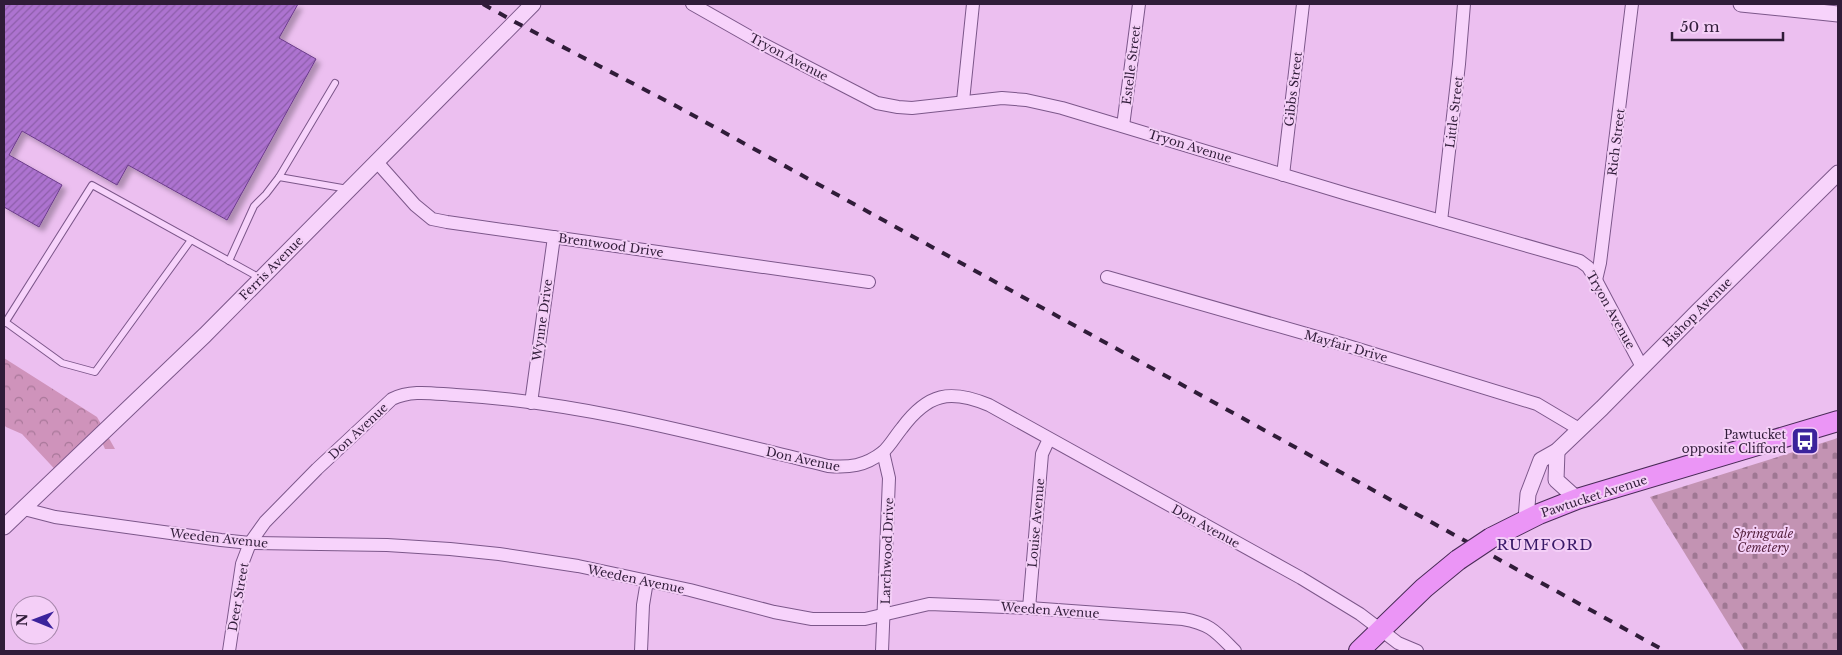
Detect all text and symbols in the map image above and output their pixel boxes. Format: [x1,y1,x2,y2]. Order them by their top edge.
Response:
scale bar [1672,10,1783,42]
text: 50 m [1680,17,1720,36]
street label: Estelle Street [1119,24,1143,106]
street label: Tryon Avenue [747,30,831,84]
street label: Gibbs Street [1281,50,1305,127]
street label: Little Street [1442,75,1466,149]
street label: Rich Street [1604,107,1628,177]
street label: Tryon Avenue [1146,126,1234,166]
street label: Brentwood Drive [557,230,665,260]
street label: Ferris Avenue [236,233,306,303]
street label: Tryon Avenue [1583,268,1639,352]
street label: Bishop Avenue [1659,274,1735,350]
street label: Wynne Drive [529,278,555,363]
street label: Mayfair Drive [1303,327,1390,365]
street label: Don Avenue [325,400,391,462]
bus stop icon: Pawtucket opposite Clifford [1790,426,1820,456]
place label: Pawtucket opposite Clifford [1682,427,1786,456]
street label: Don Avenue [765,444,842,474]
street label: Pawtucket Avenue [1539,472,1649,520]
street label: Louise Avenue [1025,478,1047,568]
street label: Larchwood Drive [878,497,896,605]
street label: Don Avenue [1169,501,1243,551]
street label: Weeden Avenue [168,525,269,551]
park label: Springvale Cemetery [1733,526,1794,555]
district label: RUMFORD [1497,535,1593,554]
street label: Deer Street [225,561,251,632]
street label: Weeden Avenue [585,561,686,597]
north arrow [10,595,60,645]
street label: Weeden Avenue [999,599,1100,621]
text: N [13,613,31,627]

